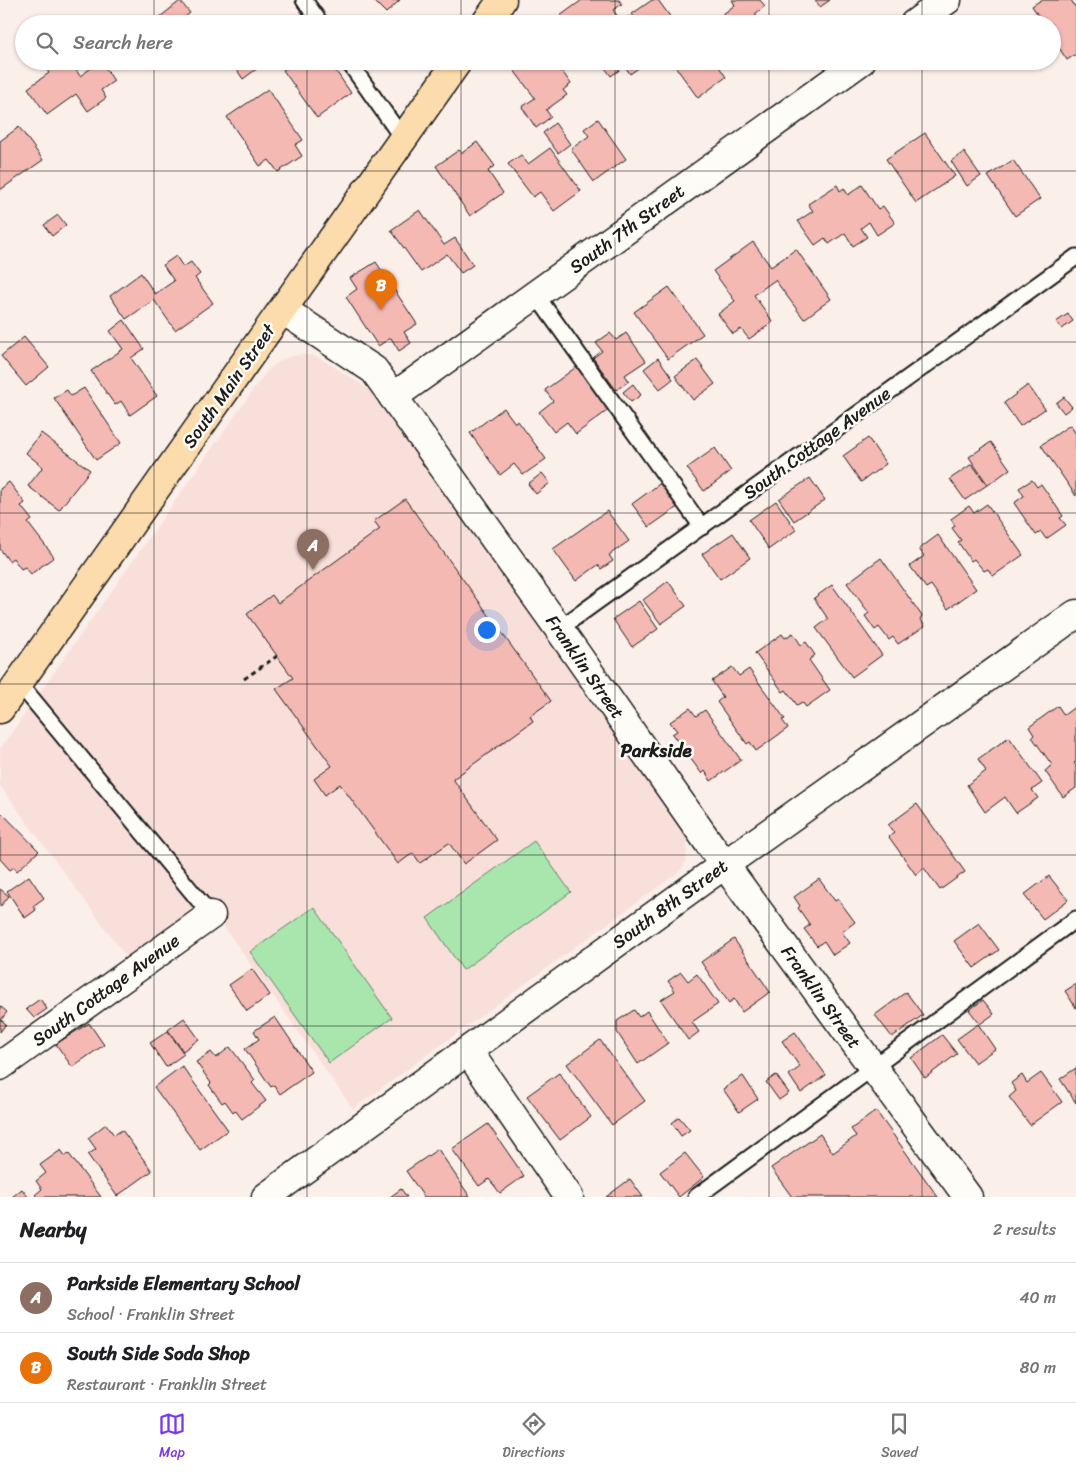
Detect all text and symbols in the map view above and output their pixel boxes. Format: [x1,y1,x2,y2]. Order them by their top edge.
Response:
search box [15,15,1061,70]
text: Search here [73,26,173,59]
icon: search [33,29,61,57]
street label: South 7th Street [562,176,692,282]
pin: B [365,269,397,310]
street label: South Main Street [174,316,284,455]
street label: South Cottage Avenue [736,378,898,508]
pin: A [297,529,329,570]
street label: Franklin Street [537,608,633,726]
your location [474,617,500,643]
district label: Parkside [620,734,692,767]
street label: South 8th Street [605,851,735,957]
street label: South Cottage Avenue [25,925,187,1055]
street label: Franklin Street [772,938,870,1056]
text: Nearby [20,1211,86,1249]
text: 2 results [993,1215,1056,1244]
text: Parkside Elementary School [67,1267,300,1300]
text: A [31,1283,41,1312]
text: 40 m [1019,1283,1056,1312]
text: School · Franklin Street [67,1300,235,1329]
text: South Side Soda Shop [67,1337,250,1370]
text: B [31,1353,41,1382]
text: 80 m [1020,1353,1056,1382]
text: Restaurant · Franklin Street [67,1370,267,1399]
tab: Map [158,1410,186,1465]
tab: Directions [502,1410,565,1465]
tab: Saved [881,1410,918,1465]

